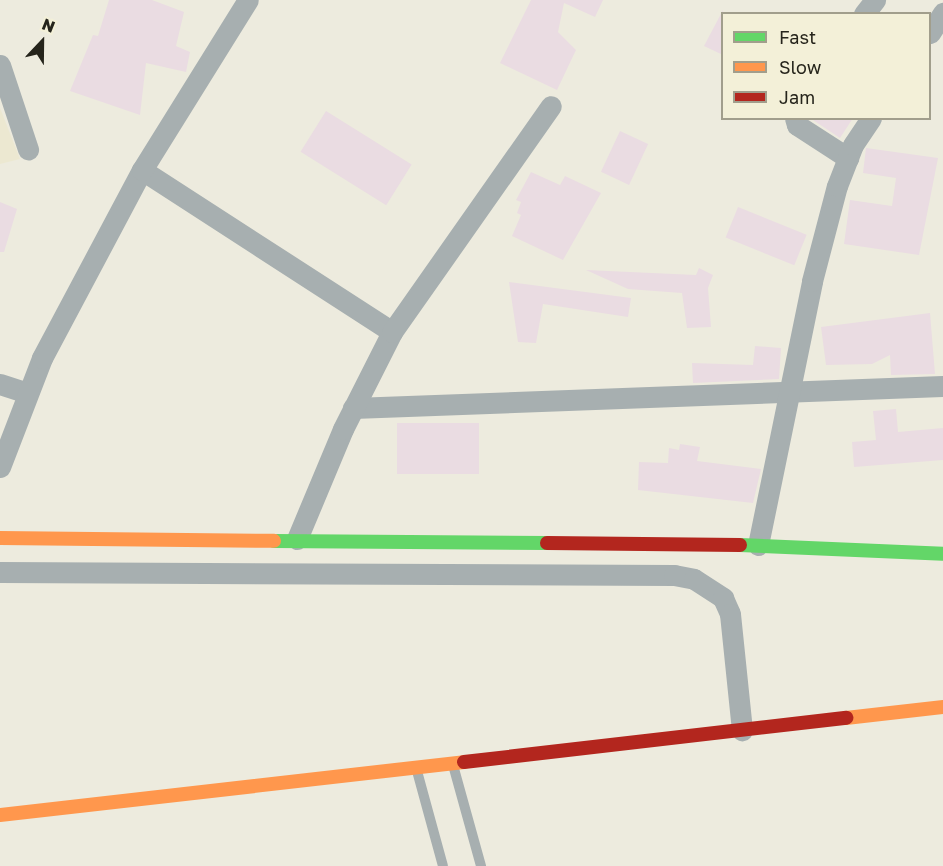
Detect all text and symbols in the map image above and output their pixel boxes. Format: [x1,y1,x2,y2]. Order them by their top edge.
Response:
north arrow [12,12,72,72]
legend [721,12,931,120]
text: N [39,14,58,37]
text: Fast [779,26,816,48]
text: Slow [779,56,821,78]
text: Jam [779,86,815,108]

